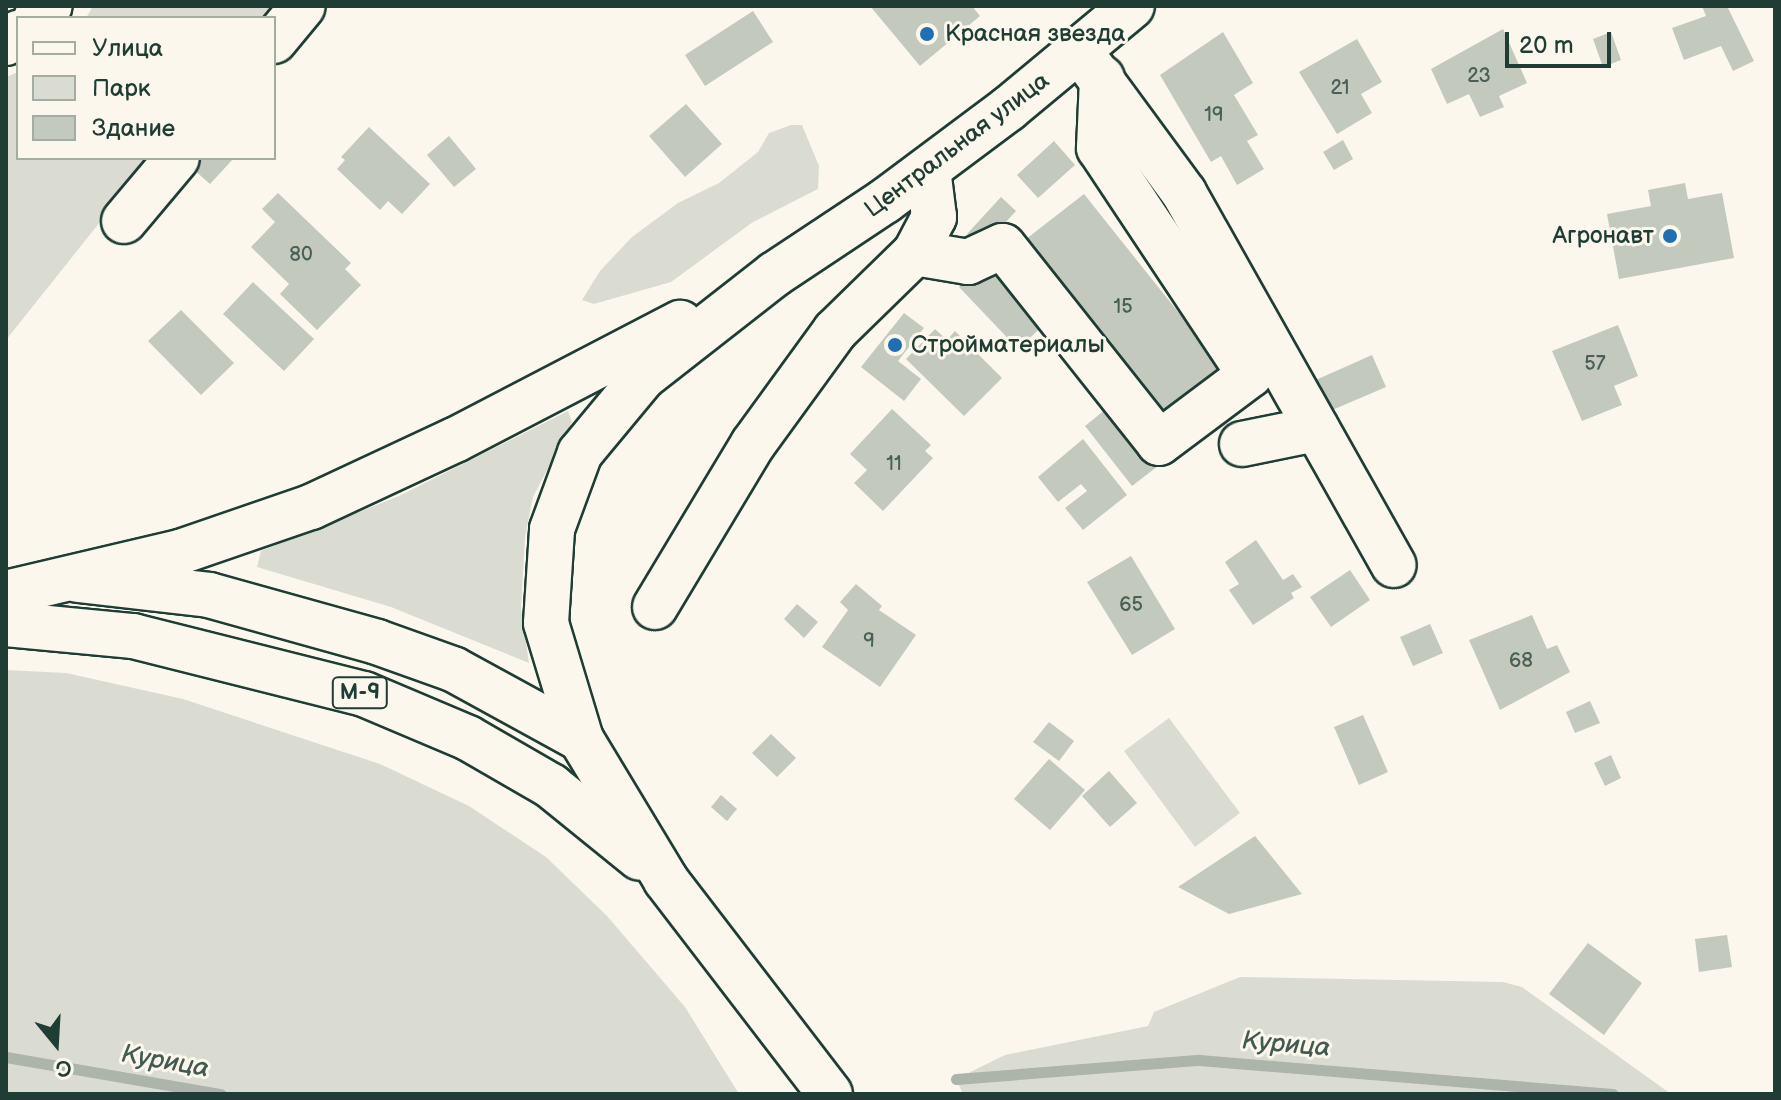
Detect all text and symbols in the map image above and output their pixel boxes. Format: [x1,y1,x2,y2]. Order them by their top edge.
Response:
legend [16,16,276,160]
scale bar [1509,16,1615,66]
place label: Красная звезда [945,20,1125,48]
marker: Красная звезда [916,23,938,45]
text: 20 m [1519,31,1574,60]
text: Улица [92,34,163,63]
house number: 23 [1467,64,1491,88]
street label: Центральная улица [859,66,1055,224]
text: Парк [92,74,150,103]
house number: 21 [1330,76,1350,100]
house number: 19 [1204,103,1224,127]
text: Здание [92,114,175,143]
place label: Агронавт [1553,222,1654,250]
marker: Агронавт [1661,227,1679,245]
house number: 80 [289,243,313,267]
house number: 15 [1113,295,1133,319]
place label: Стройматериалы [911,331,1105,359]
marker: Стройматериалы [886,336,904,354]
house number: 57 [1584,352,1606,376]
house number: 11 [886,452,902,476]
house number: 65 [1119,593,1143,617]
house number: 9 [863,629,875,653]
house number: 68 [1509,649,1533,673]
road number: М-9 [330,675,390,711]
north arrow [16,1004,96,1084]
water label: Курица [1240,1026,1332,1064]
water label: Курица [119,1039,211,1085]
text: С [52,1052,75,1083]

